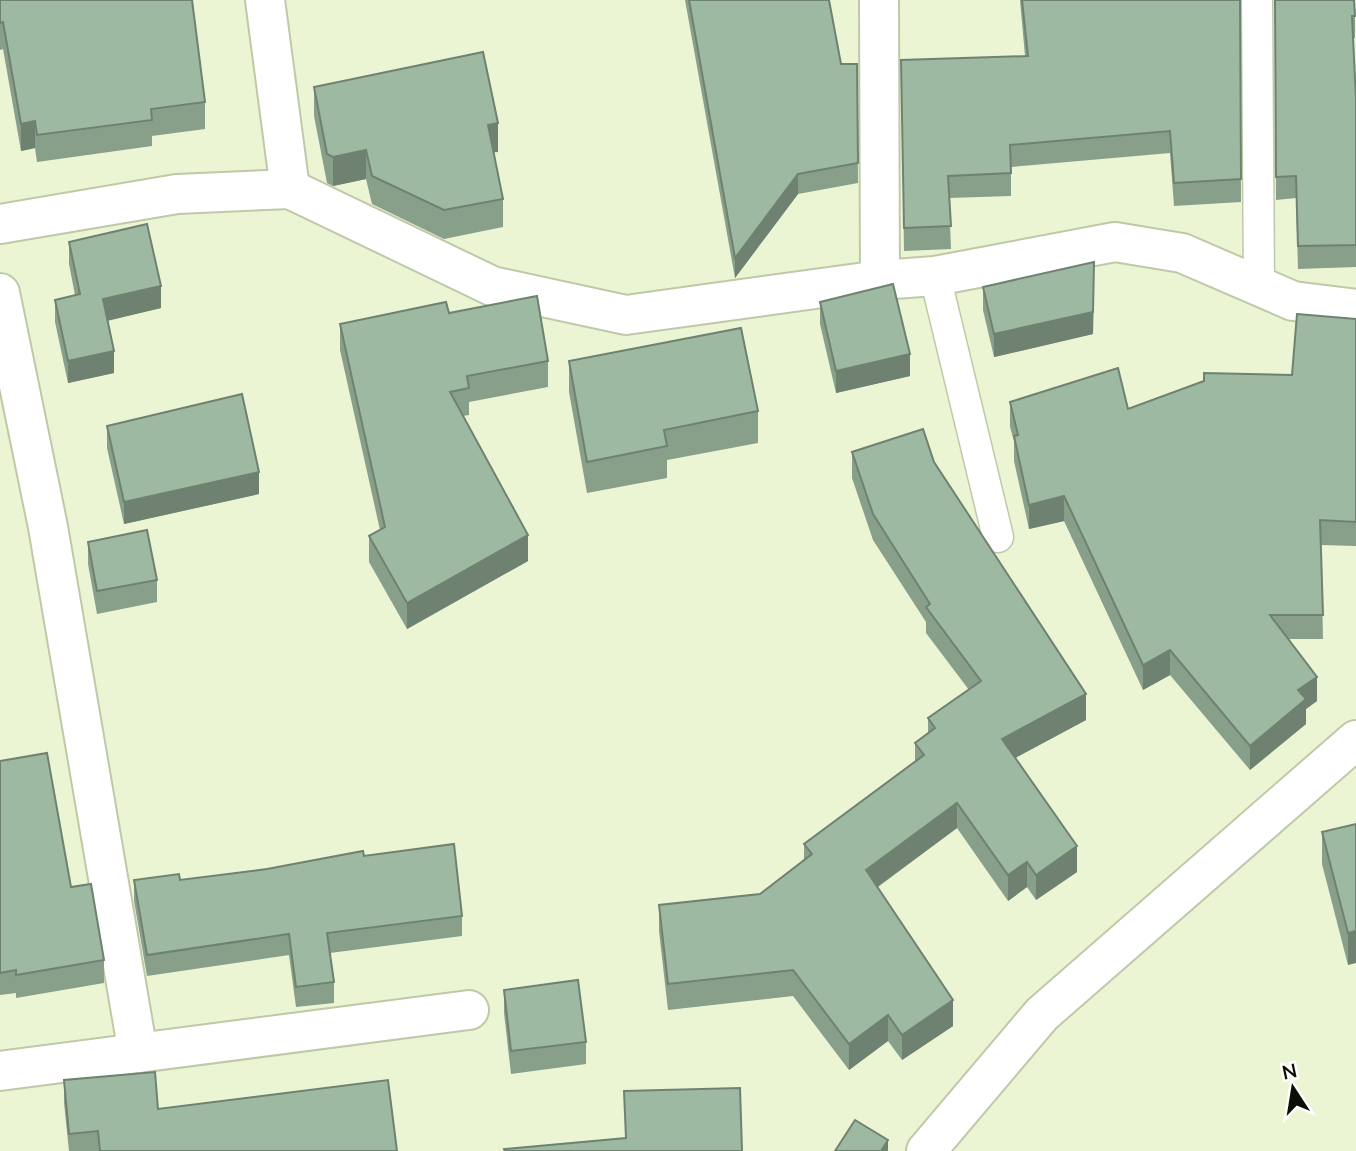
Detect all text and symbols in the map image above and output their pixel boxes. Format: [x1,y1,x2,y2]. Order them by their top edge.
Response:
north arrow [1258,1053,1328,1123]
text: N [1280,1058,1299,1084]

